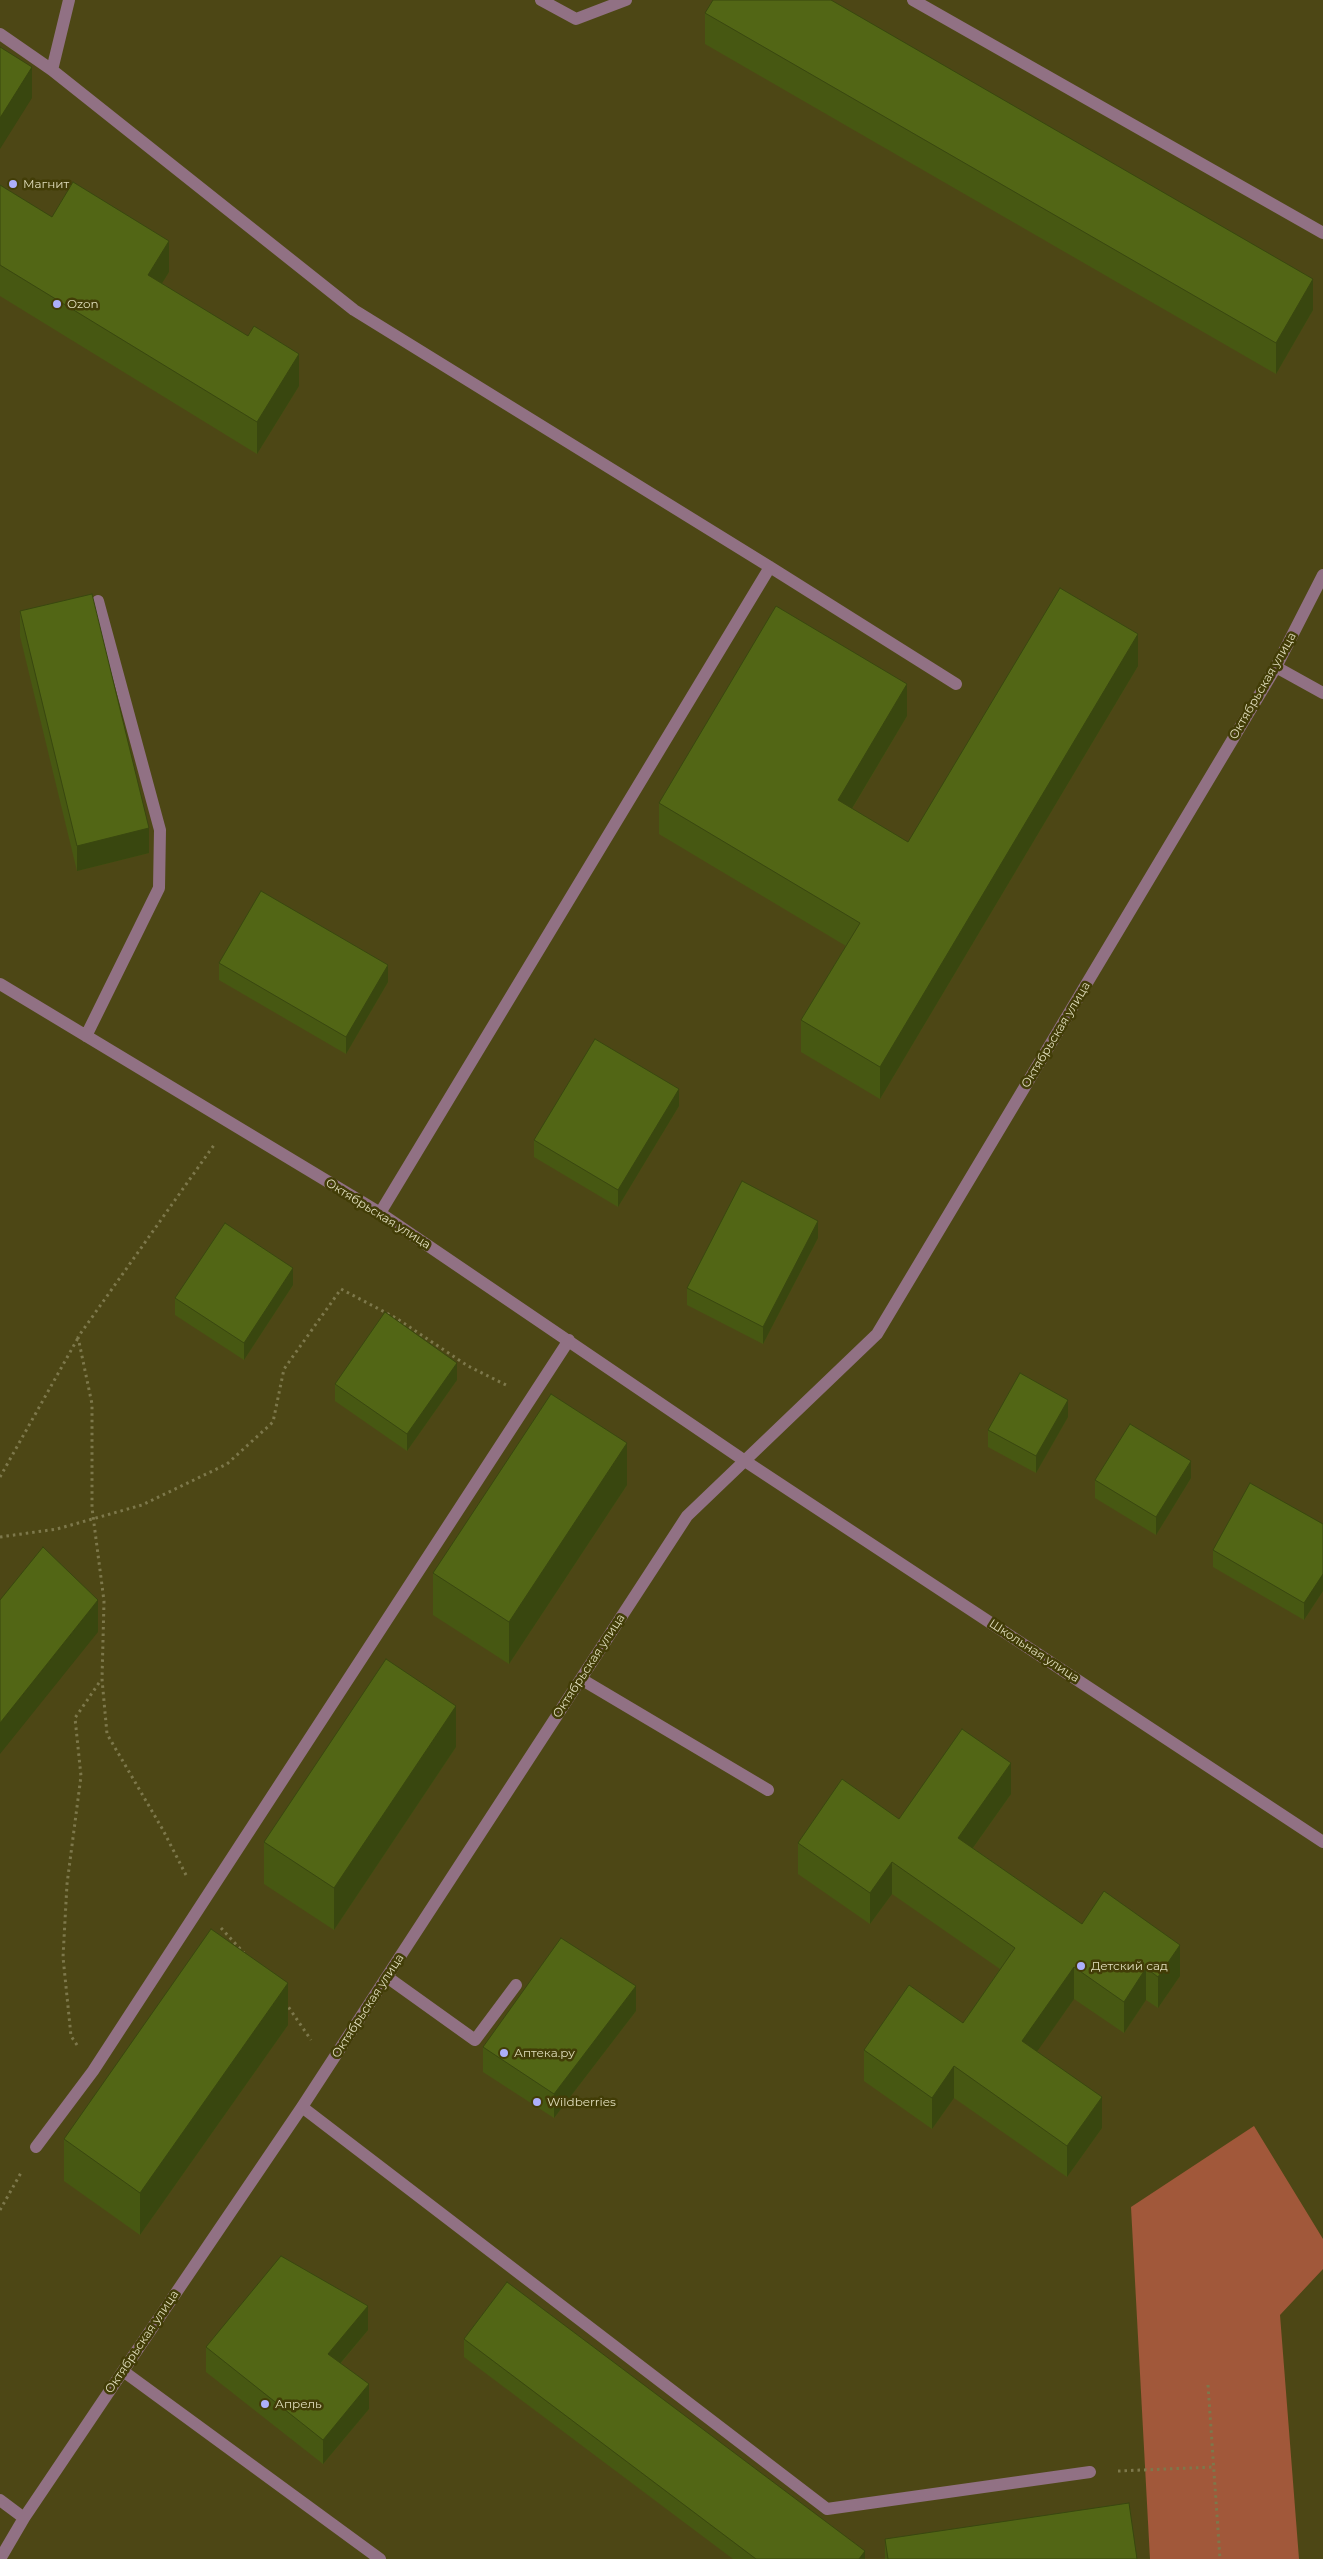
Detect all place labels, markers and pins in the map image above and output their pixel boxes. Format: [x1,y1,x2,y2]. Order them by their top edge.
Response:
place label: Магнит [23,177,69,191]
marker: Магнит [7,178,19,190]
place label: Ozon [67,297,99,311]
marker: Ozon [51,298,63,310]
place label: Детский сад [1091,1959,1168,1973]
marker: Детский сад [1075,1960,1087,1972]
place label: Аптека.ру [514,2046,575,2060]
marker: Аптека.ру [498,2047,510,2059]
place label: Wildberries [547,2095,616,2109]
marker: Wildberries [531,2096,543,2108]
place label: Апрель [275,2397,322,2411]
marker: Апрель [259,2398,271,2410]

